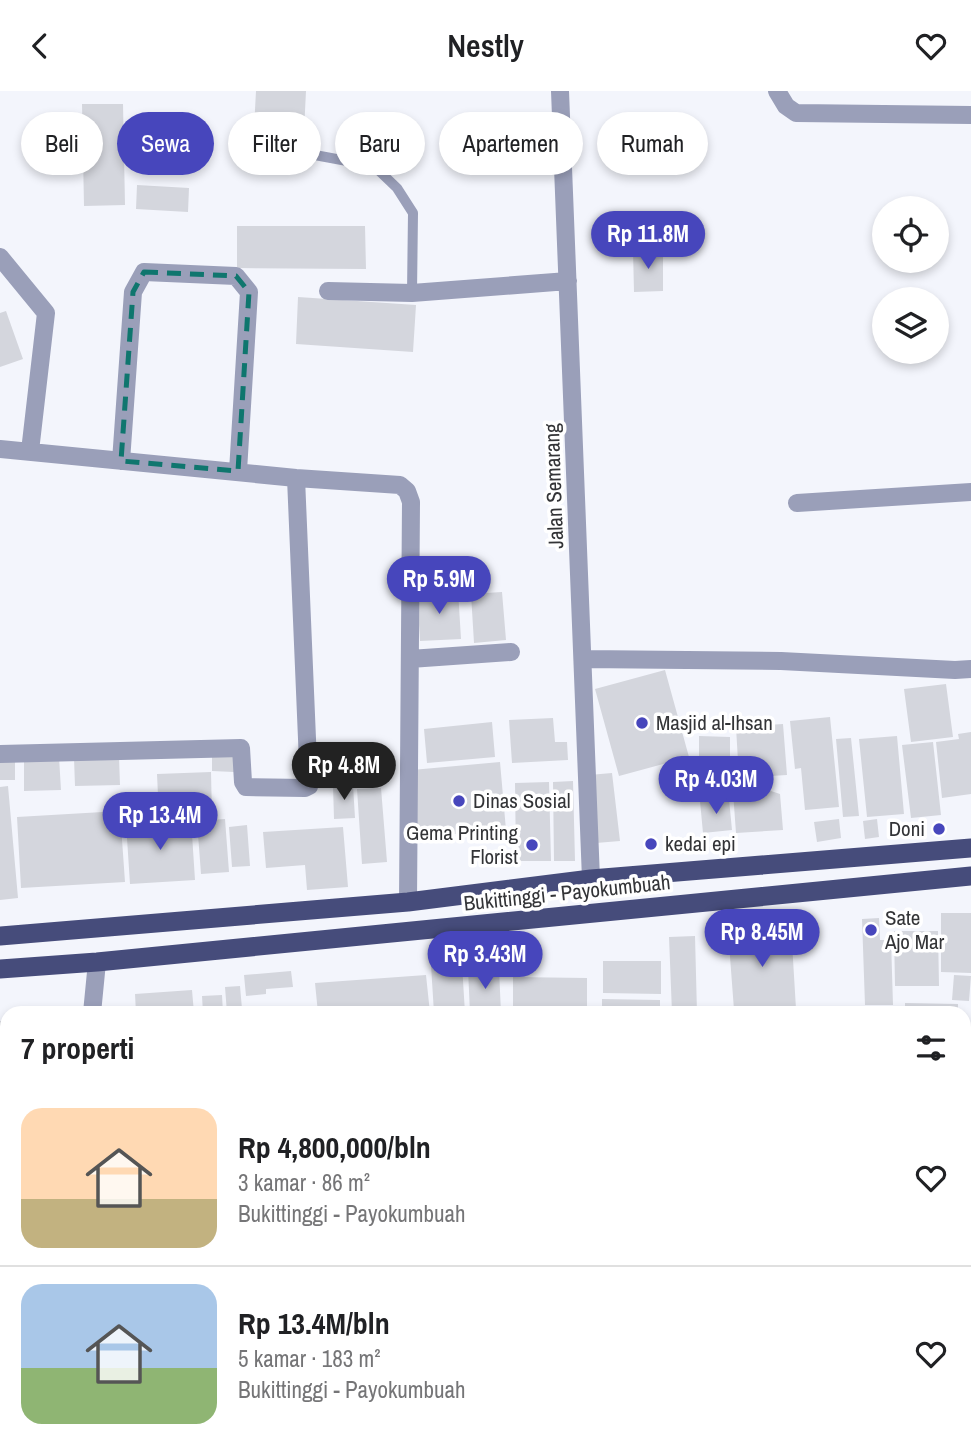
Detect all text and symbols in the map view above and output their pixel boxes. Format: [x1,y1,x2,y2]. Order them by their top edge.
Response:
text: Nestly [447,24,524,67]
icon: back [21,27,59,65]
icon: heart [912,27,950,65]
chip: Beli [21,112,103,175]
chip: Sewa [117,112,214,175]
chip: Filter [228,112,321,175]
chip: Baru [335,112,425,175]
chip: Apartemen [439,112,583,175]
chip: Rumah [597,112,708,175]
map controls [872,196,949,364]
button: locate [872,196,949,273]
pin: Rp 11.8M [576,211,720,271]
text: Rp 11.8M [607,218,689,249]
button: layers [872,287,949,364]
street label: Jalan Semarang [537,422,570,549]
pin: Rp 5.9M [374,557,504,616]
text: Rp 5.9M [403,563,475,594]
place label: Masjid al-Ihsan [656,708,773,737]
marker: Masjid al-Ihsan [634,715,650,731]
pin: Rp 4.8M [279,743,409,802]
text: Rp 4.8M [308,749,380,780]
pin: Rp 4.03M [644,757,788,816]
text: Rp 4.03M [675,763,757,794]
place label: Dinas Sosial [473,786,571,815]
pin: Rp 13.4M [88,793,232,852]
marker: Dinas Sosial [451,793,467,809]
text: Rp 13.4M [119,799,201,830]
place label: Doni [889,814,925,843]
place label: Gema Printing Florist [406,818,518,871]
marker: Doni [931,821,947,837]
place label: kedai epi [665,829,736,858]
marker: kedai epi [643,836,659,852]
marker: Gema Printing Florist [524,837,540,853]
street label: Bukittinggi - Payokumbuah [462,867,672,918]
place label: Sate Ajo Mar [884,903,945,956]
pin: Rp 8.45M [690,909,834,969]
text: Rp 8.45M [721,916,803,947]
marker: Sate Ajo Mar [863,922,879,938]
pin: Rp 3.43M [413,932,557,991]
text: Rp 3.43M [444,938,526,969]
text: 7 properti [21,1028,134,1068]
icon: filters [912,1029,950,1067]
text: Rp 4,800,000/bln [238,1127,431,1167]
icon: home [77,1136,161,1220]
icon: heart [912,1159,950,1197]
text: 3 kamar · 86 m² [238,1167,370,1198]
text: Bukittinggi - Payokumbuah [238,1198,466,1229]
text: Rp 13.4M/bln [238,1303,390,1343]
icon: home [77,1312,161,1396]
icon: heart [912,1335,950,1373]
text: 5 kamar · 183 m² [238,1343,381,1374]
text: Bukittinggi - Payokumbuah [238,1374,466,1405]

